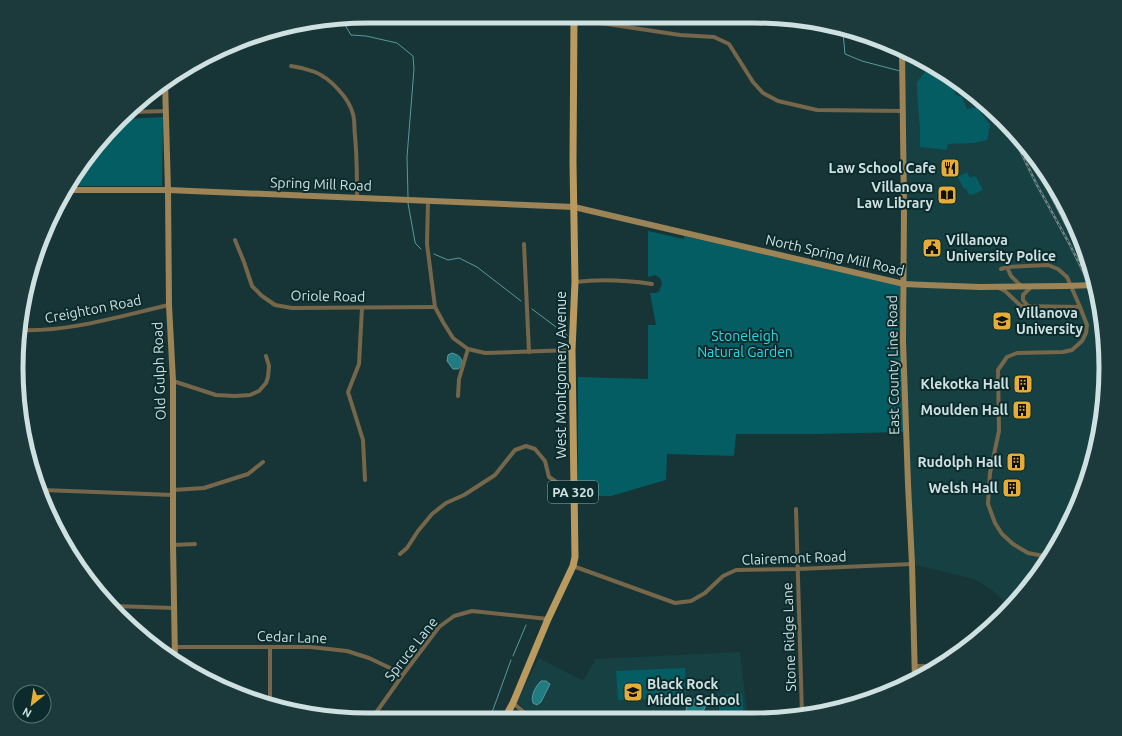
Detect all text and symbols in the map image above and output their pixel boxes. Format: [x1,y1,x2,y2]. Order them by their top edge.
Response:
restaurant icon: Law School Cafe [939,157,961,179]
place label: Law School Cafe [829,160,936,176]
street label: Spring Mill Road [270,174,372,194]
place label: Villanova Law Library [857,179,934,211]
library icon: Villanova Law Library [936,184,958,206]
street label: North Spring Mill Road [764,231,906,279]
place label: Villanova University Police [946,232,1056,264]
public building icon: Villanova University Police [921,237,943,259]
street label: Oriole Road [291,287,365,305]
street label: West Montgomery Avenue [553,291,569,459]
street label: Creighton Road [43,292,143,326]
street label: East County Line Road [884,295,902,435]
place label: Villanova University [1016,305,1084,337]
school or university icon: Villanova University [991,310,1013,332]
street label: Old Gulph Road [149,321,169,421]
park label: Stoneleigh Natural Garden [697,328,793,360]
building icon: Klekotka Hall [1012,373,1034,395]
place label: Klekotka Hall [921,376,1009,392]
building icon: Moulden Hall [1011,399,1033,421]
place label: Moulden Hall [920,402,1008,418]
building icon: Rudolph Hall [1005,451,1027,473]
place label: Rudolph Hall [918,454,1002,470]
building icon: Welsh Hall [1001,477,1023,499]
place label: Welsh Hall [929,480,998,496]
road number: PA 320 [548,481,598,503]
street label: Clairemont Road [741,548,847,568]
street label: Stone Ridge Lane [779,582,799,692]
street label: Spruce Lane [381,614,441,684]
street label: Cedar Lane [257,628,327,646]
place label: Black Rock Middle School [647,676,740,708]
school or university icon: Black Rock Middle School [622,681,644,703]
north arrow [12,684,52,724]
text: N [20,705,34,720]

